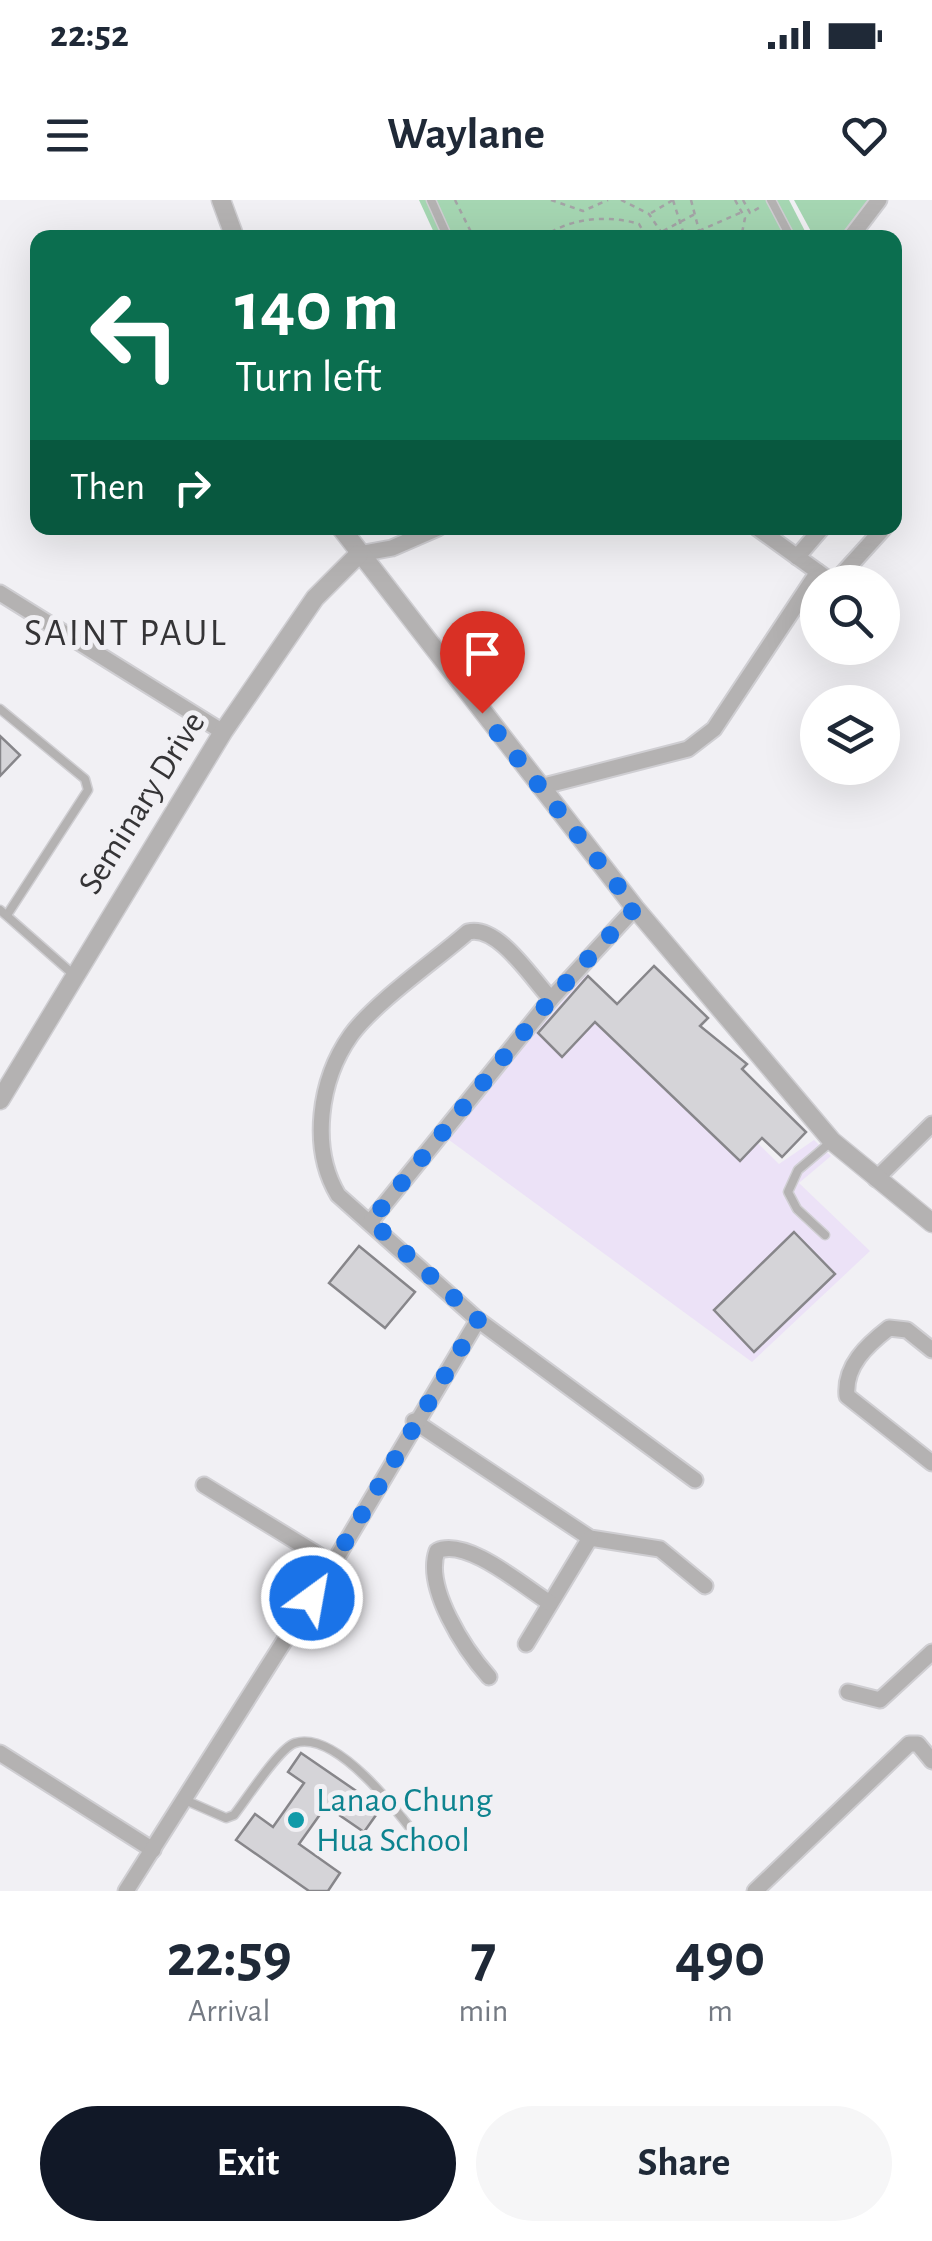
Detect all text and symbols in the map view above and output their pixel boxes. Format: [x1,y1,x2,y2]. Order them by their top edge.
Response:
text: 22:52 [50,16,129,54]
icon: menu [40,108,95,163]
icon: heart [837,108,892,163]
text: Waylane [387,112,545,157]
icon: left [70,270,200,400]
text: 140 m [235,273,399,343]
text: Turn left [235,355,382,400]
icon: right [165,460,220,515]
text: Then [70,469,145,507]
map controls [800,565,900,785]
button: search [800,565,900,665]
pin [440,611,525,714]
district label: SAINT PAUL [24,615,228,653]
icon: arrive [455,626,510,681]
button: layers [800,685,900,785]
street label: Seminary Drive [72,706,212,900]
position arrow [260,1546,364,1650]
place label: Lanao Chung Hua School [316,1783,493,1858]
marker: Lanao Chung Hua School [285,1809,307,1831]
text: 22:59 [167,1927,292,1987]
text: 7 [470,1927,496,1987]
text: 490 [675,1927,765,1987]
text: Arrival [188,1995,270,2027]
text: min [458,1995,508,2027]
text: m [707,1995,733,2027]
button: Exit [40,2106,456,2221]
button: Share [476,2106,892,2221]

